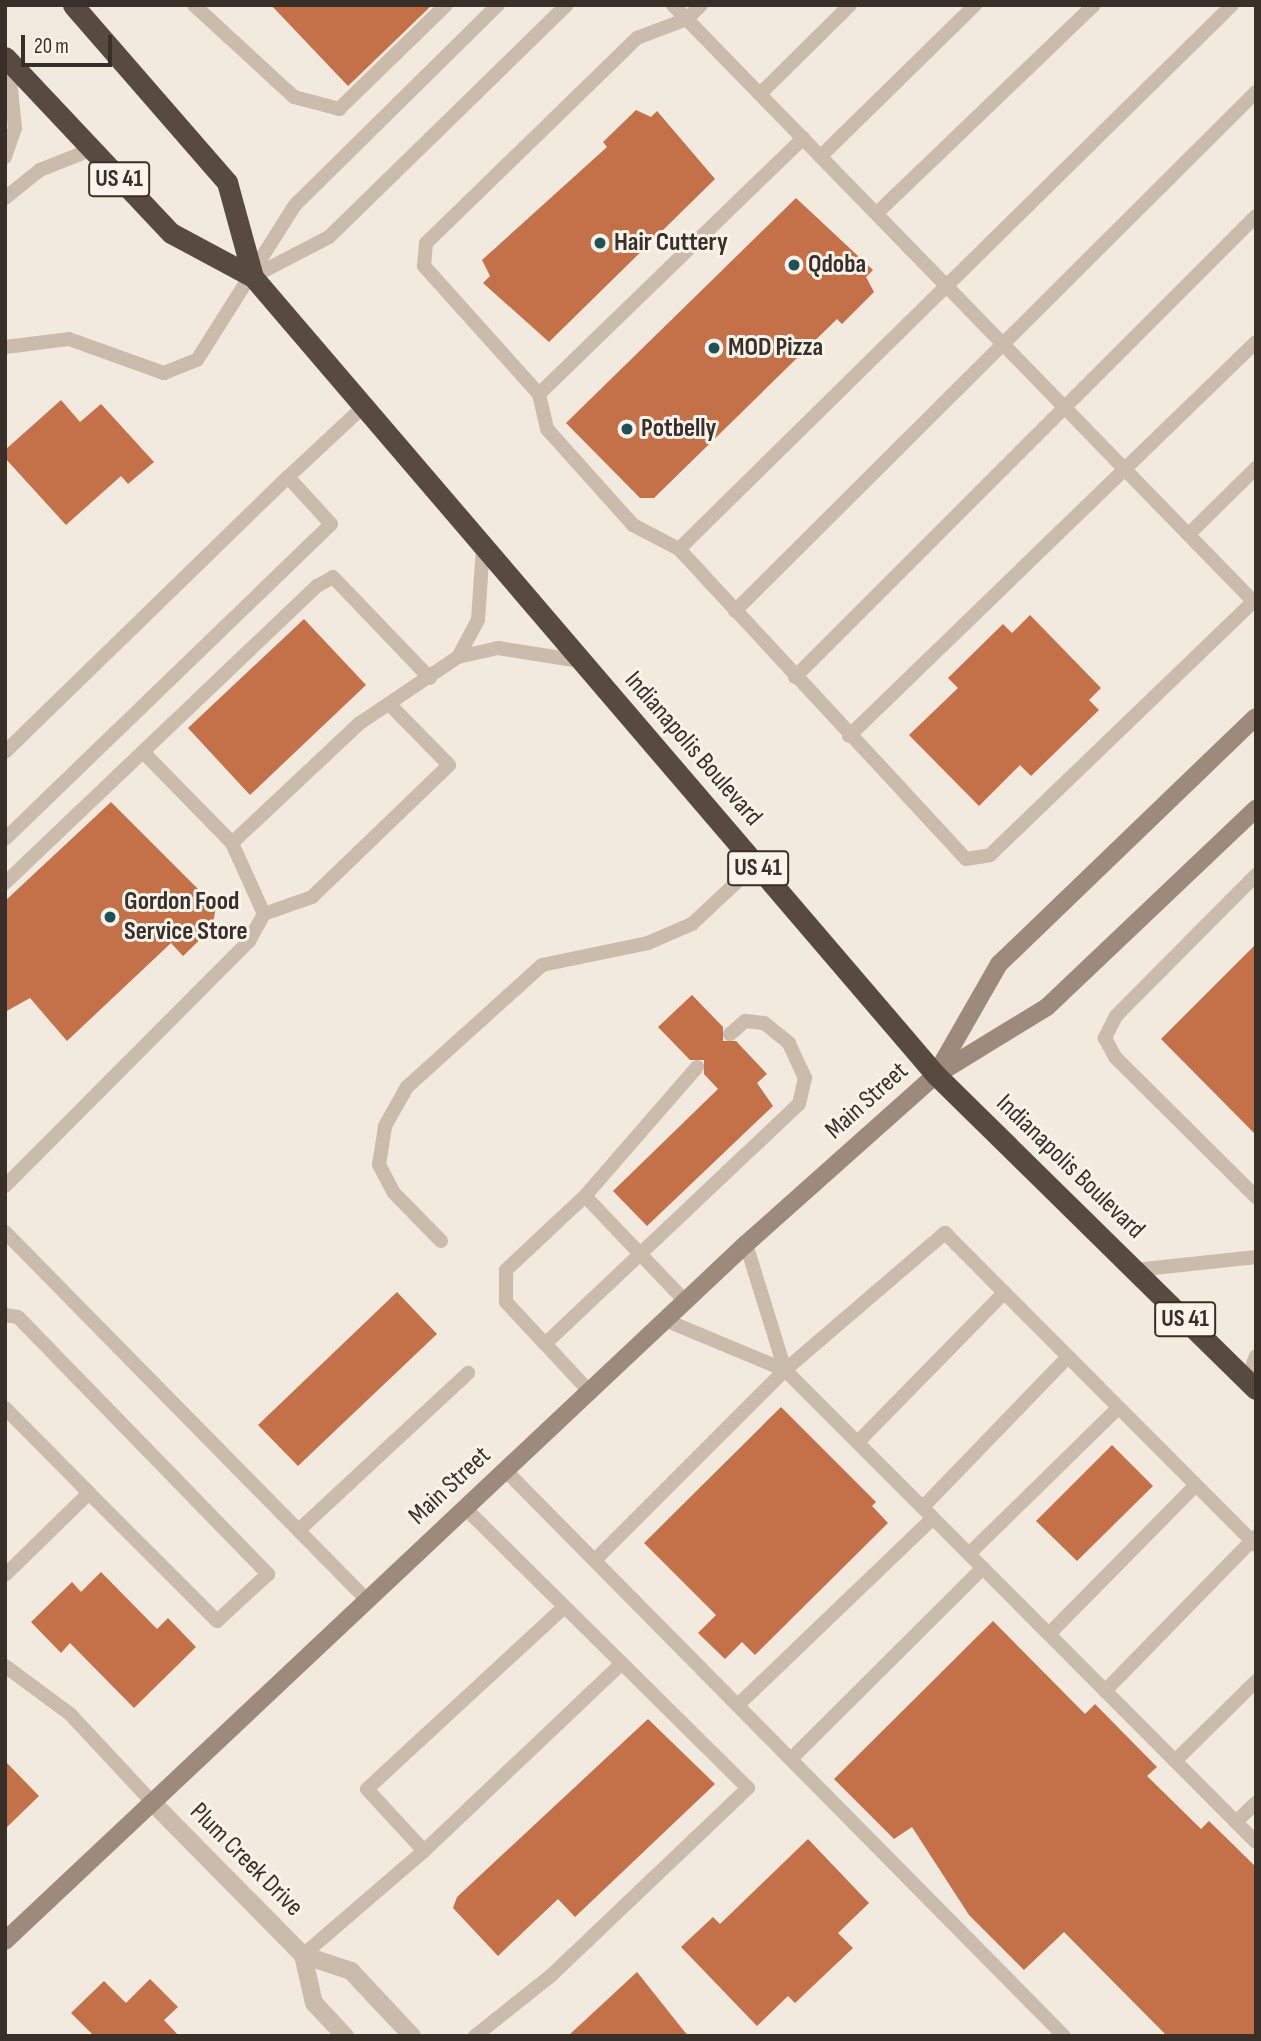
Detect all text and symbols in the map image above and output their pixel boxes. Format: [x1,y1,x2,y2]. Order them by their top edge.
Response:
scale bar [24,21,116,65]
text: 20 m [34,34,69,59]
road number: US 41 [88,159,150,200]
place label: Hair Cuttery [614,227,728,259]
marker: Hair Cuttery [592,235,608,251]
place label: Qdoba [808,249,866,281]
marker: Qdoba [786,257,802,273]
place label: MOD Pizza [728,332,823,364]
marker: MOD Pizza [706,340,722,356]
place label: Potbelly [641,413,716,445]
marker: Potbelly [619,421,635,437]
street label: Indianapolis Boulevard [617,665,769,833]
road number: US 41 [726,848,790,888]
place label: Gordon Food Service Store [124,886,248,948]
marker: Gordon Food Service Store [102,909,118,925]
street label: Main Street [819,1056,915,1146]
street label: Indianapolis Boulevard [989,1088,1151,1246]
road number: US 41 [1154,1298,1216,1339]
street label: Main Street [403,1440,497,1532]
street label: Plum Creek Drive [183,1797,309,1923]

